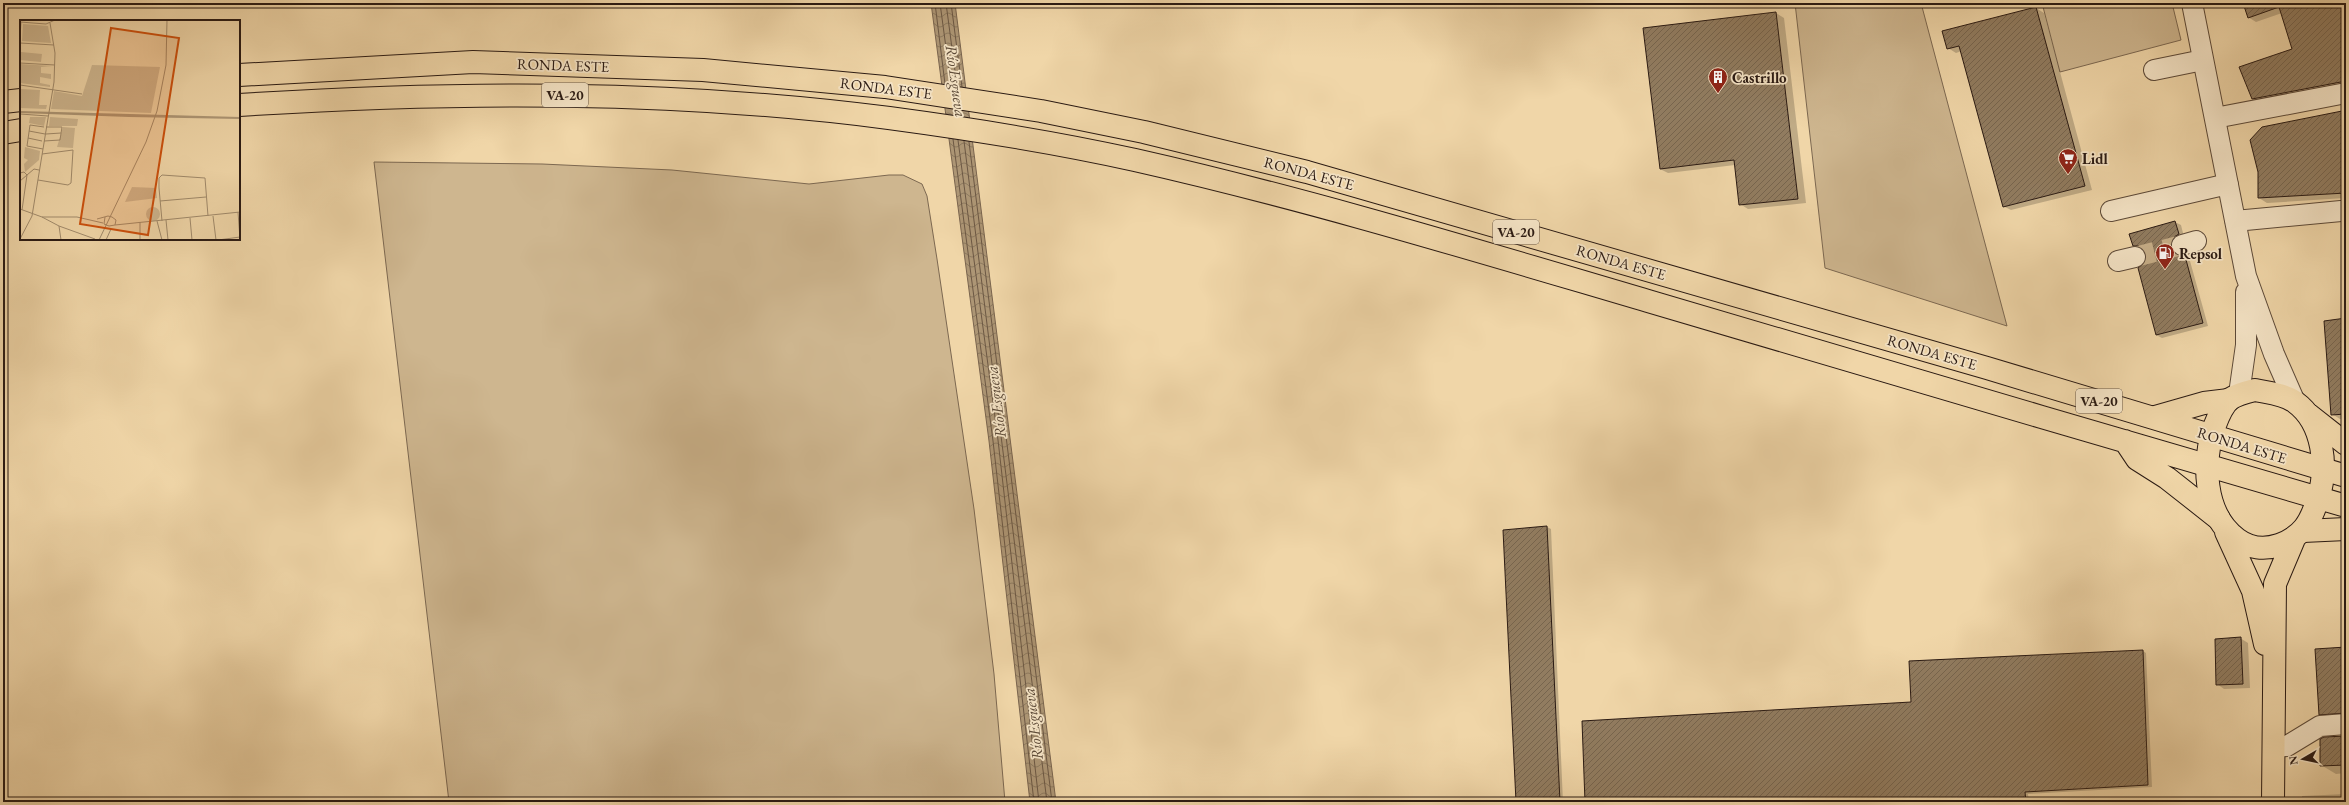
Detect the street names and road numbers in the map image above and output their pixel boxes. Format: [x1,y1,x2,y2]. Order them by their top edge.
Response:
street label: RONDA ESTE [517,54,610,76]
street label: RONDA ESTE [839,73,933,103]
road number: VA-20 [542,83,588,107]
street label: RONDA ESTE [1262,152,1357,194]
road number: VA-20 [1493,220,1539,244]
street label: RONDA ESTE [1574,240,1668,284]
street label: RONDA ESTE [1885,330,1979,374]
road number: VA-20 [2076,389,2122,413]
street label: RONDA ESTE [2195,422,2289,468]

